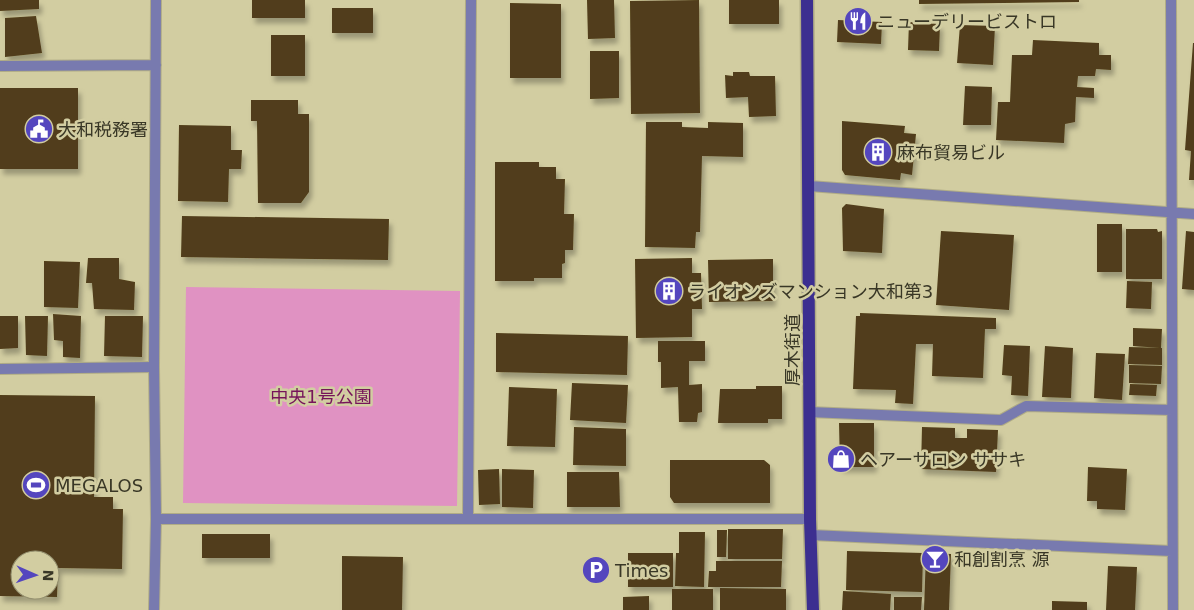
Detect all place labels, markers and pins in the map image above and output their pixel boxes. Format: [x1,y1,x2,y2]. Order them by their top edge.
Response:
restaurant icon: ニューデリービストロ [843,6,873,36]
place label: ニューデリービストロ [877,11,1057,32]
public building icon: 大和税務署 [24,114,54,144]
place label: 大和税務署 [58,119,148,140]
building icon: 麻布貿易ビル [863,137,893,167]
place label: 麻布貿易ビル [897,142,1005,163]
building icon: ライオンズマンション大和第3 [654,276,684,306]
place label: ライオンズマンション大和第3 [688,281,933,302]
shop icon: ヘアーサロン ササキ [826,444,856,474]
place label: ヘアーサロン ササキ [860,449,1026,470]
sports icon: MEGALOS [21,470,51,500]
place label: MEGALOS [55,475,143,496]
bar icon: 和創割烹 源 [920,544,950,574]
place label: 和創割烹 源 [954,549,1050,570]
parking icon: Times [581,555,611,585]
place label: Times [614,560,668,581]

